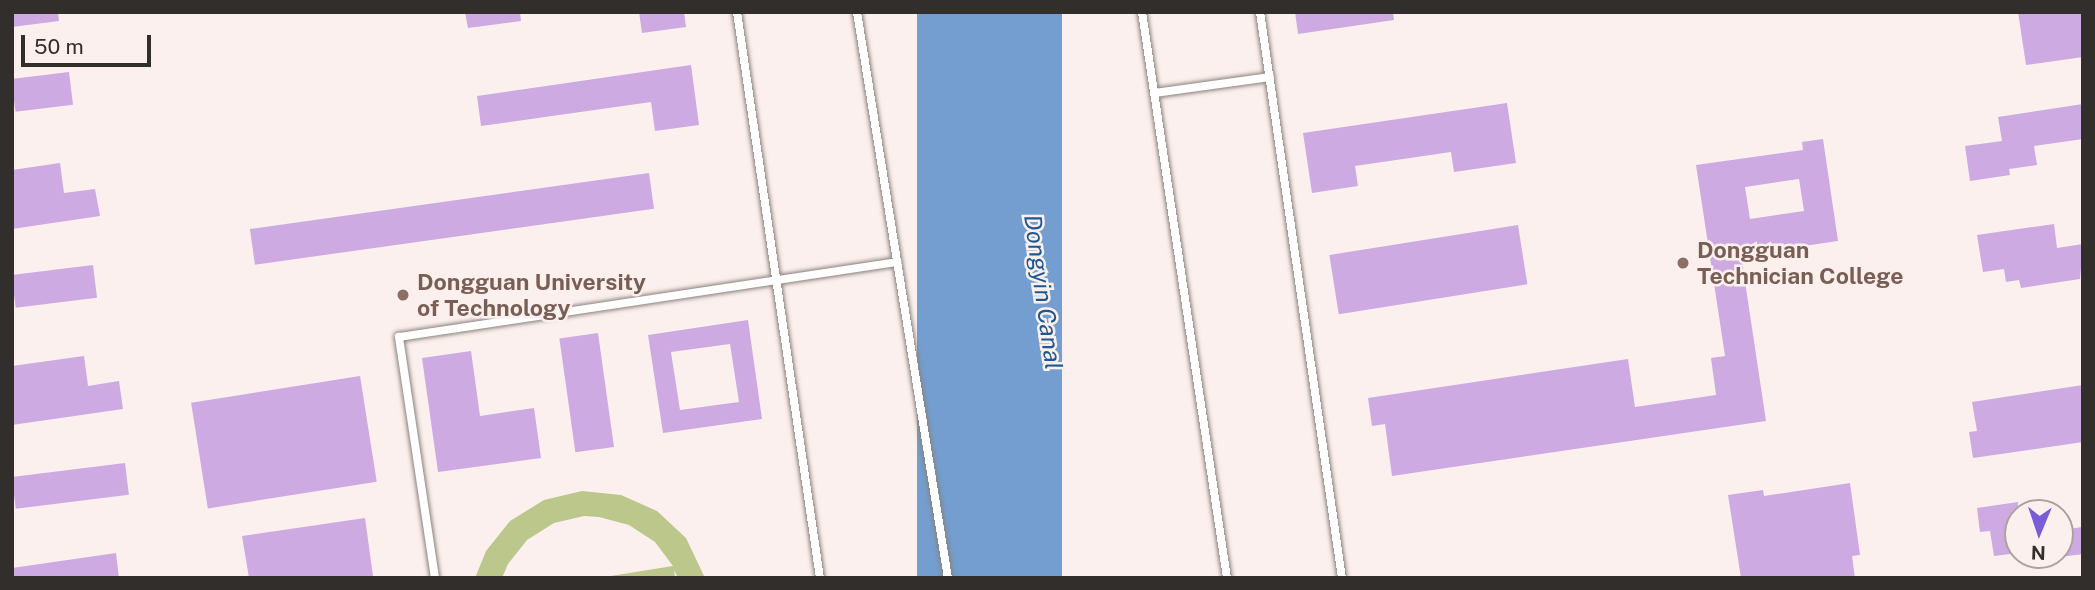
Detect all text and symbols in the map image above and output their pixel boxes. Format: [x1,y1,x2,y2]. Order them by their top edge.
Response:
scale bar [24,21,154,65]
text: 50 m [34,34,84,59]
water label: Dongyin Canal [1018,213,1068,371]
place label: Dongguan Technician College [1697,236,1903,290]
marker: Dongguan Technician College [1675,255,1691,271]
place label: Dongguan University of Technology [417,268,646,322]
marker: Dongguan University of Technology [395,287,411,303]
north arrow [2004,499,2074,569]
text: N [2031,542,2046,564]

